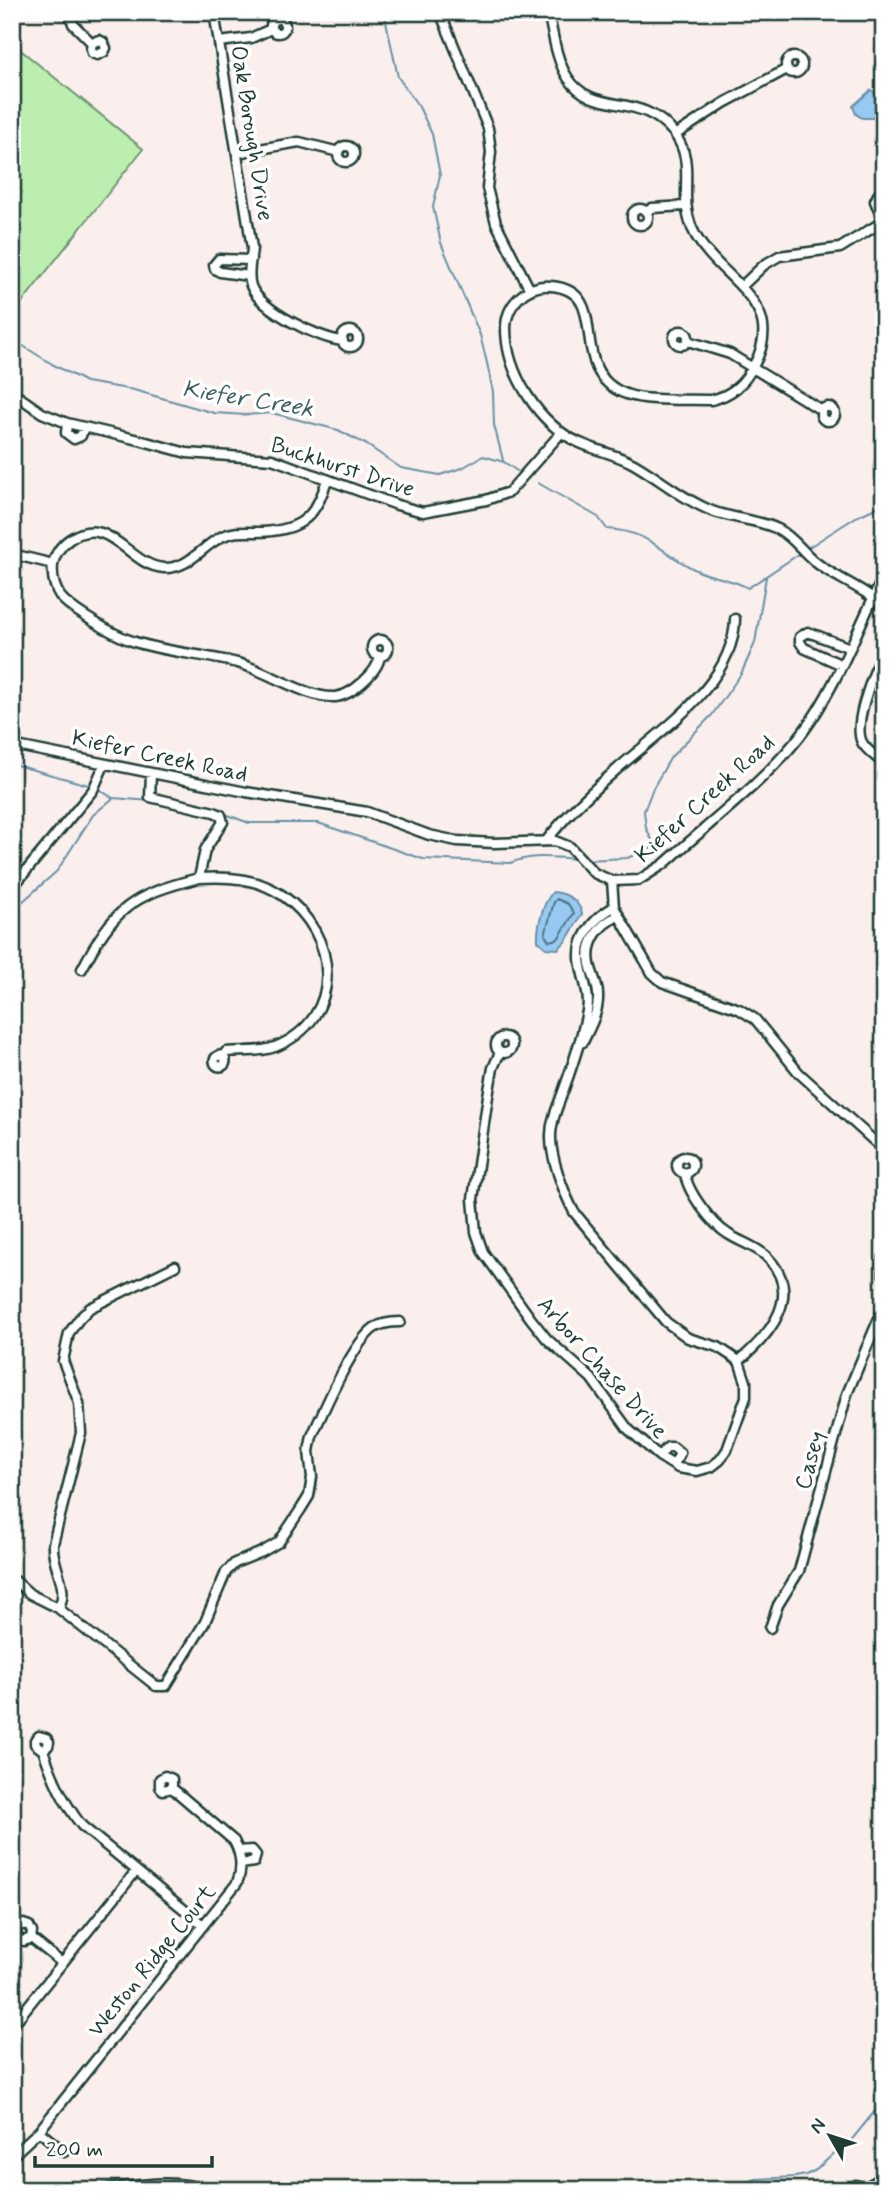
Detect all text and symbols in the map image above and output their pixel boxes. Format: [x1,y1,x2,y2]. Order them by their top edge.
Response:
street label: Oak Borough Drive [222,44,280,223]
water label: Kiefer Creek [180,374,316,425]
street label: Buckhurst Drive [267,431,418,505]
street label: Kiefer Creek Road [69,724,250,790]
street label: Kiefer Creek Road [629,729,782,870]
street label: Arbor Chase Drive [529,1291,674,1446]
street label: Casey [789,1428,833,1493]
street label: Weston Ridge Court [82,1878,224,2044]
north arrow [794,2100,864,2170]
text: N [804,2113,832,2139]
scale bar [35,2125,212,2169]
text: 200 m [46,2136,103,2164]

